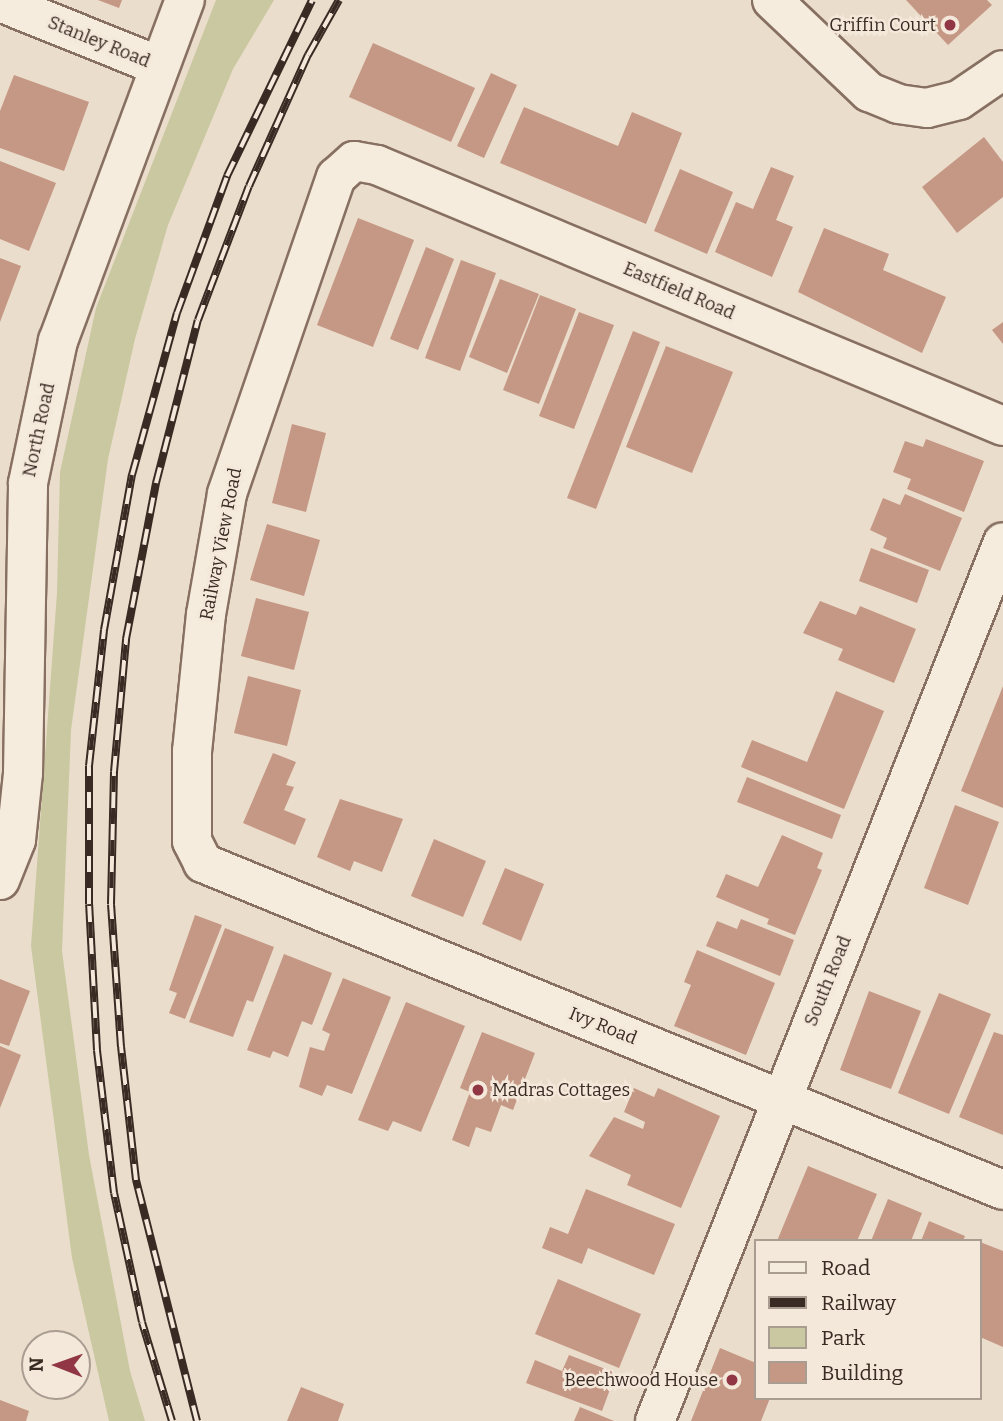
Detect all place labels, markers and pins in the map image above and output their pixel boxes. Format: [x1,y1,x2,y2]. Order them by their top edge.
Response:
place label: Griffin Court [829,14,936,36]
marker: Griffin Court [942,17,958,33]
place label: Madras Cottages [492,1079,630,1101]
marker: Madras Cottages [470,1082,486,1098]
place label: Beechwood House [564,1369,718,1391]
marker: Beechwood House [724,1372,740,1388]

